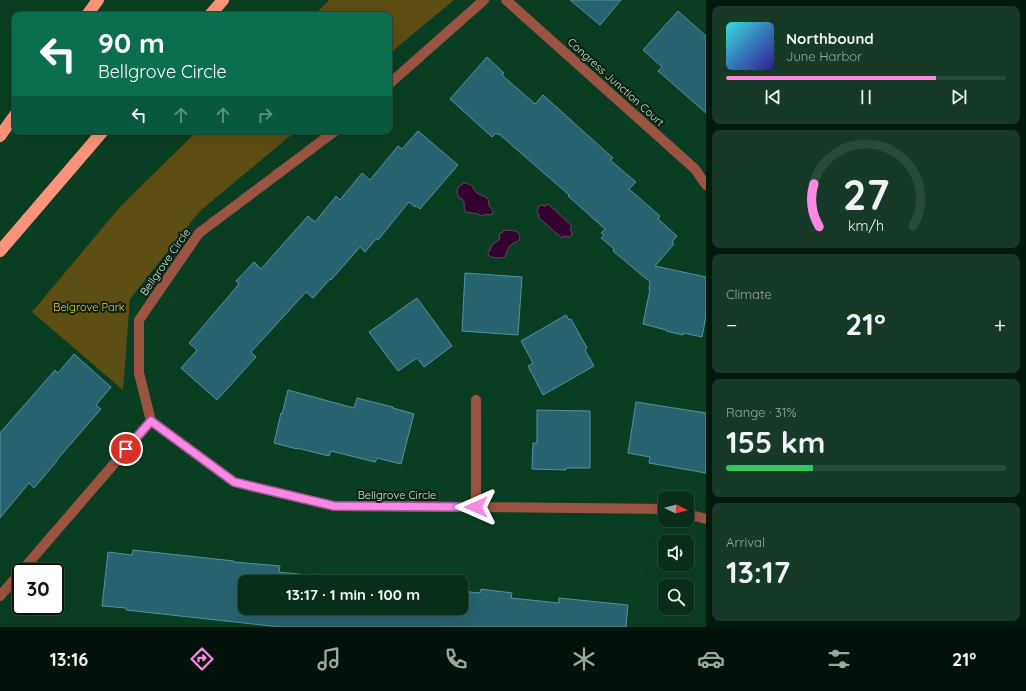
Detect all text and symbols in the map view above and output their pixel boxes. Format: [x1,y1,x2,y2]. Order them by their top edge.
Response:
text: 90 m [98,25,165,60]
icon: left [32,28,84,80]
text: Northbound [786,29,874,48]
street label: Congress Junction Court [565,35,667,129]
text: June Harbor [786,48,862,64]
text: Bellgrove Circle [98,60,227,83]
icon: previous [762,86,784,108]
icon: pause [855,86,877,108]
icon: next [948,86,970,108]
icon: left [128,104,150,126]
icon: ahead [170,104,192,126]
icon: ahead [212,104,234,126]
icon: right [254,104,276,126]
text: 27 [843,168,889,220]
text: km/h [848,217,884,235]
street label: Bellgrove Circle [137,226,193,298]
text: Climate [726,286,772,302]
park label: Belgrove Park [53,300,125,314]
text: 21° [845,305,886,343]
text: − [726,311,737,339]
text: + [994,311,1006,339]
text: Range · 31% [726,404,797,420]
text: 155 km [726,423,825,461]
pin [109,432,143,466]
icon: arrive [115,438,137,460]
position arrow [455,486,497,528]
street label: Bellgrove Circle [358,488,436,502]
north arrow [658,491,694,527]
map controls [658,491,694,615]
text: Arrival [726,534,765,550]
button: sound [658,535,694,571]
text: 13:17 [726,553,790,591]
speed limit sign: 30 [12,563,64,615]
button: search [658,579,694,615]
text: 13:17 · 1 min · 100 m [286,585,420,604]
icon: directions [188,645,216,673]
icon: music [315,645,343,673]
icon: phone [442,645,470,673]
icon: climate [570,645,598,673]
icon: car [697,645,725,673]
icon: filters [825,645,853,673]
text: 13:16 [50,648,88,671]
text: 21° [952,648,976,671]

